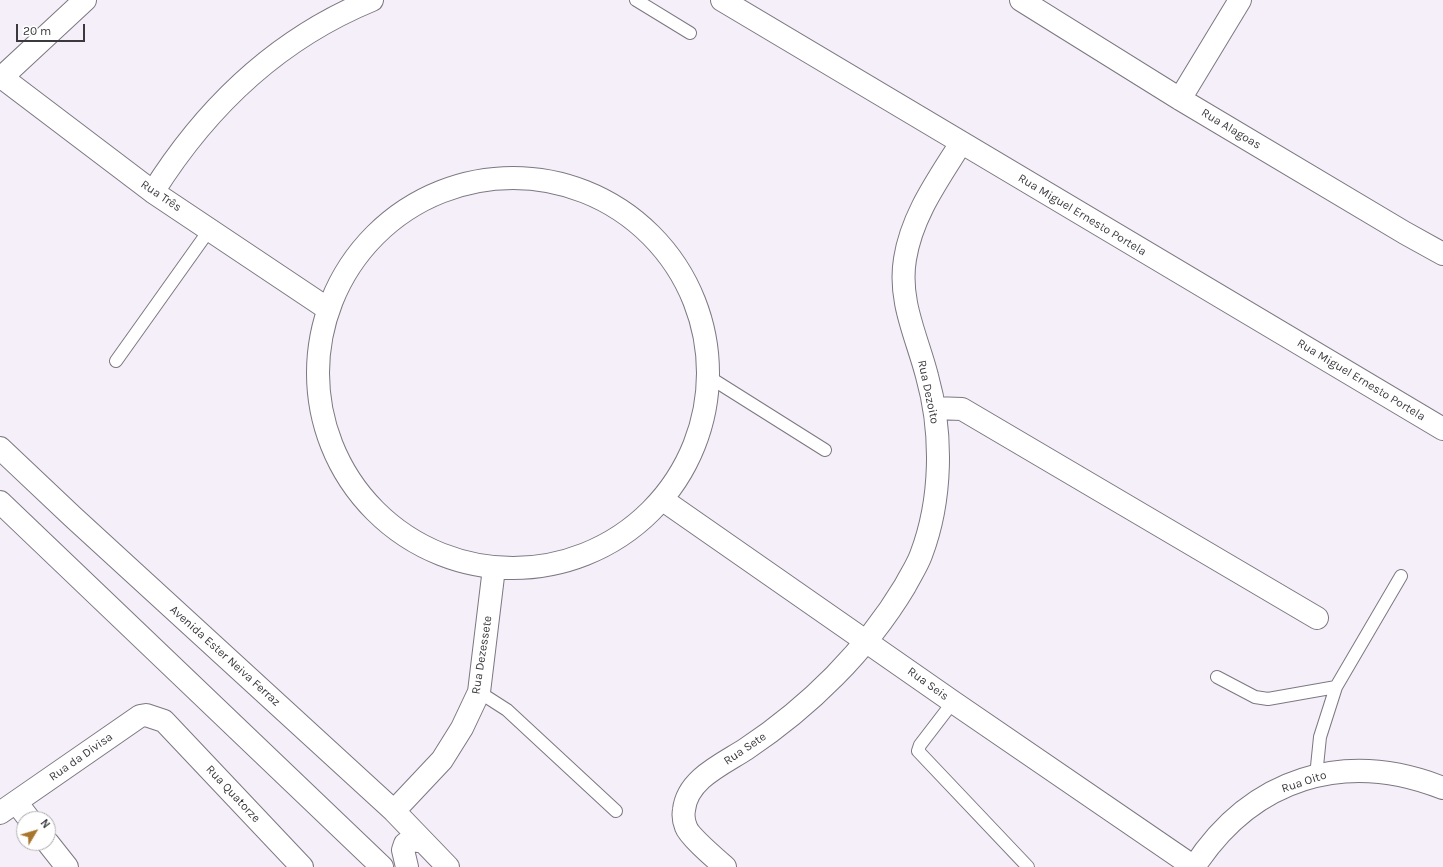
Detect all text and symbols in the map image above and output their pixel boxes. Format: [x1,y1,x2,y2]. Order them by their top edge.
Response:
scale bar [18,16,87,42]
text: 20 m [23,24,51,38]
street label: Rua Alagoas [1199,106,1263,152]
street label: Rua Miguel Ernesto Portela [1015,171,1149,259]
street label: Rua Três [138,177,184,215]
street label: Rua Miguel Ernesto Portela [1294,336,1428,424]
street label: Rua Dezoito [914,359,942,425]
street label: Avenida Ester Neiva Ferraz [167,603,283,709]
street label: Rua Dezessete [469,615,495,695]
street label: Rua Seis [905,664,951,704]
street label: Rua da Divisa [46,730,116,784]
street label: Rua Sete [721,730,769,768]
street label: Rua Quatorze [203,762,263,826]
street label: Rua Oito [1280,768,1328,796]
north arrow [16,811,56,851]
text: N [38,817,53,831]

